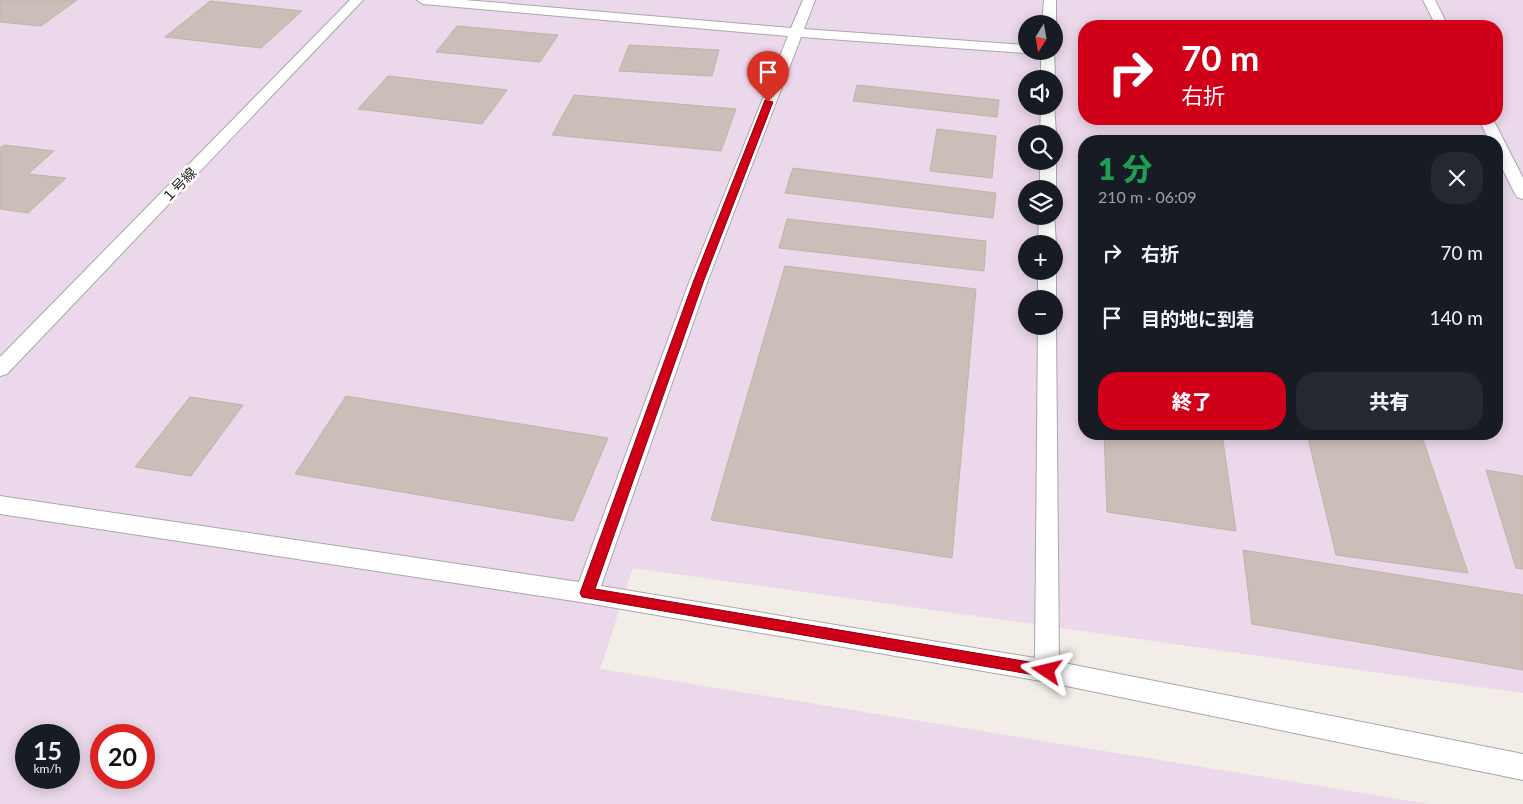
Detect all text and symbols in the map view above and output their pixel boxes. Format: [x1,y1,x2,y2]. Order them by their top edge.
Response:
north arrow [1018,15,1062,60]
map controls [1018,15,1063,335]
text: 70 m [1181,36,1259,78]
icon: right [1098,40,1163,105]
pin [747,51,789,102]
icon: arrive [754,58,782,86]
button: sound [1018,70,1063,115]
text: 右折 [1181,82,1225,109]
button: search [1018,125,1063,170]
text: 1 分 [1098,150,1152,186]
button: close [1431,152,1483,204]
street label: １号線 [158,164,199,206]
button: layers [1018,180,1063,225]
text: 210 m · 06:09 [1098,187,1197,206]
button: + [1018,235,1063,280]
icon: right [1098,239,1126,267]
text: 70 m [1440,241,1483,264]
text: 右折 [1141,242,1179,265]
button: − [1018,290,1063,335]
icon: arrive [1098,304,1126,332]
text: 140 m [1429,306,1483,329]
text: 目的地に到着 [1141,307,1255,330]
button: 終了 [1098,372,1286,430]
button: 共有 [1296,372,1483,430]
position arrow [1020,644,1072,696]
speed limit sign: 20 [90,724,155,789]
text: 15 [33,735,62,765]
text: km/h [33,761,62,776]

